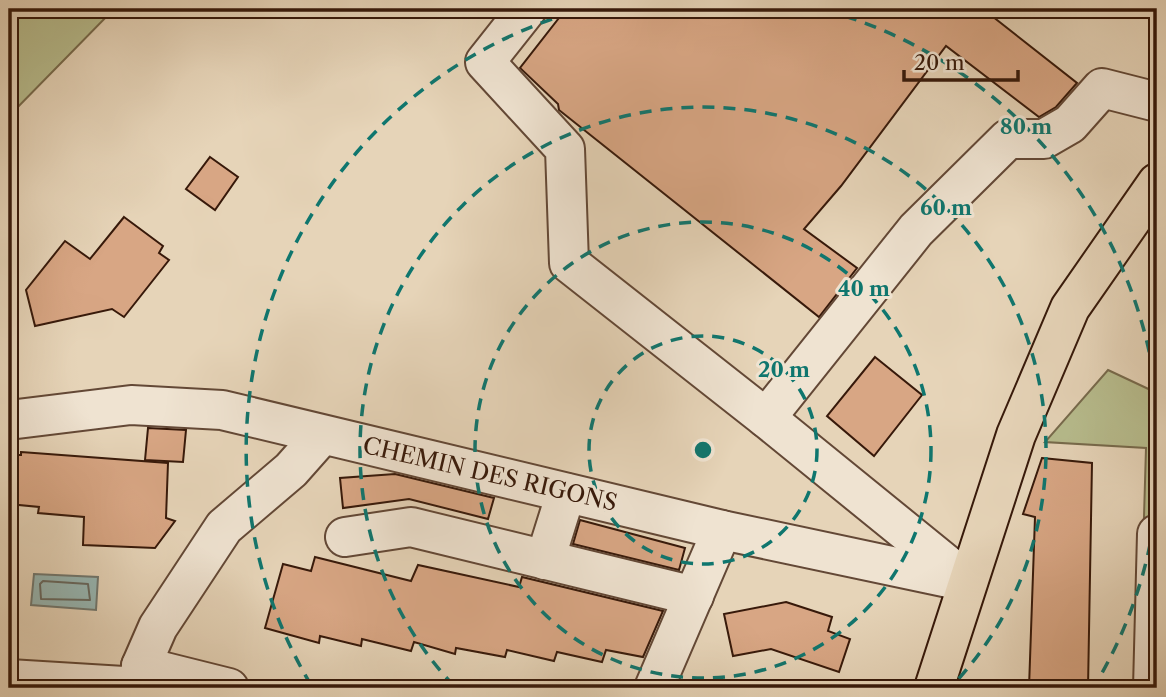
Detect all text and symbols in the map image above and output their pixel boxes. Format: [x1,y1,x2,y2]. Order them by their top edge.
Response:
scale bar [904,38,1017,82]
text: 20 m [914,50,965,75]
text: 80 m [1000,114,1052,139]
text: 60 m [920,195,972,220]
text: 40 m [838,276,890,301]
text: 20 m [758,357,810,382]
street label: CHEMIN DES RIGONS [360,431,620,517]
centre of rings [691,438,715,462]

